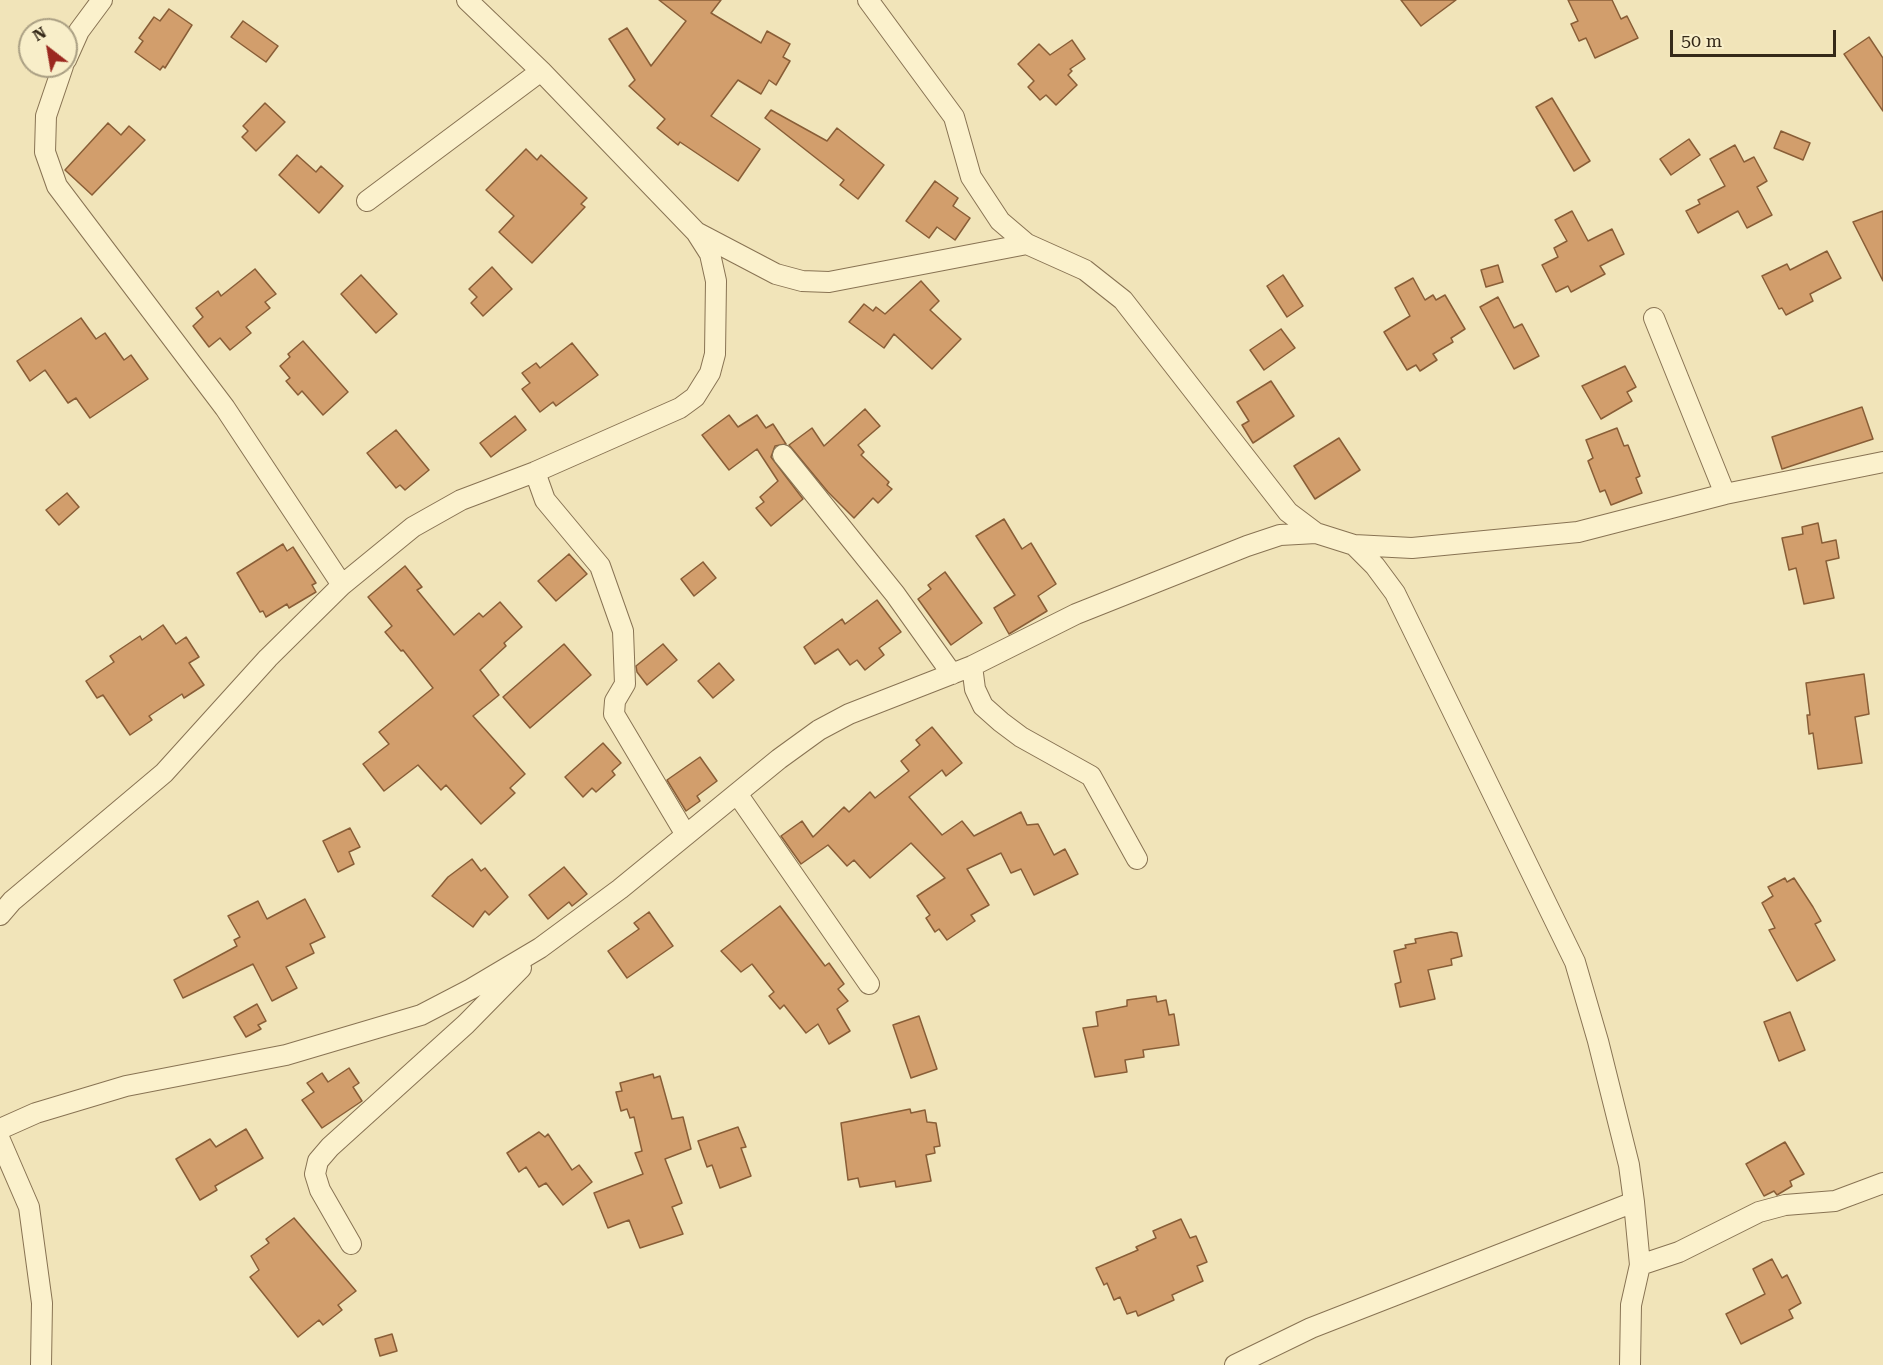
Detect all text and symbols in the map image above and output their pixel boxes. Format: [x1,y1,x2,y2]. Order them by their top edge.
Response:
north arrow [18,18,78,78]
scale bar [1673,18,1840,56]
text: N [29,23,50,45]
text: 50 m [1681,30,1722,51]

